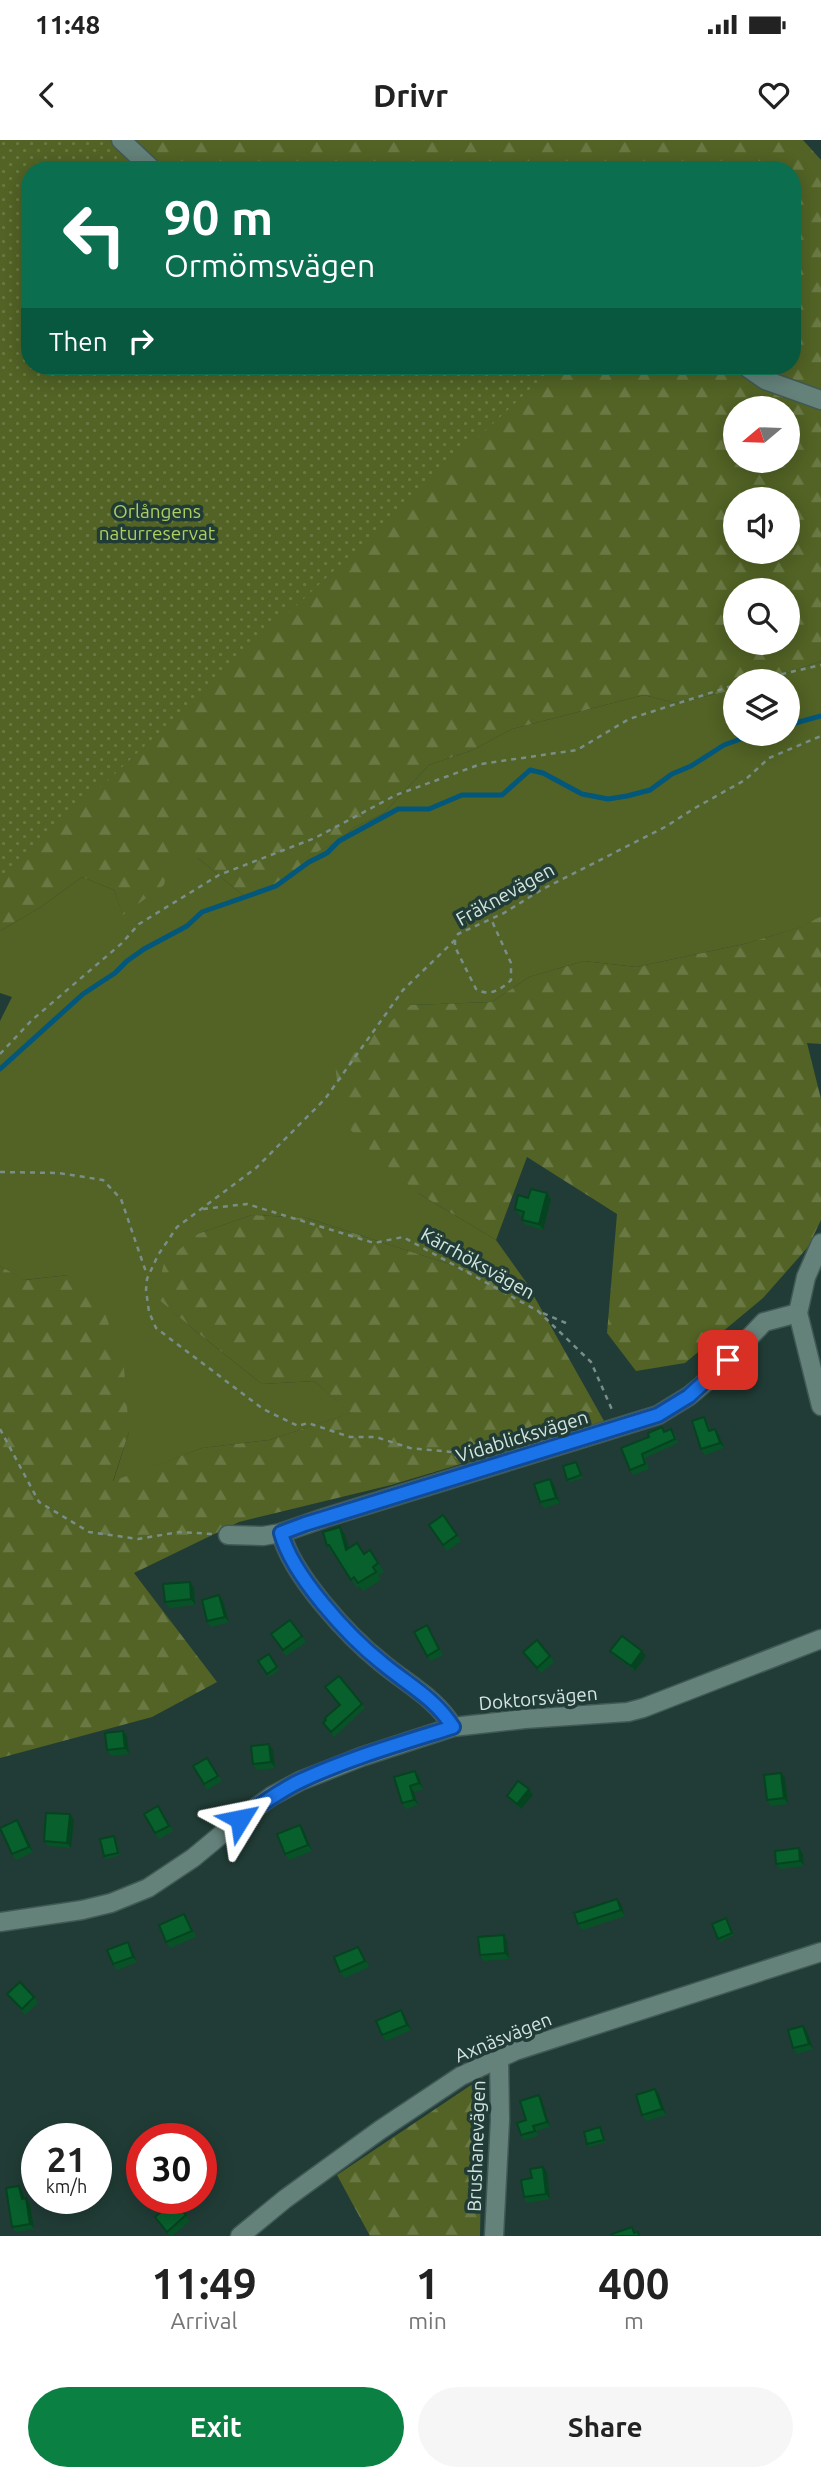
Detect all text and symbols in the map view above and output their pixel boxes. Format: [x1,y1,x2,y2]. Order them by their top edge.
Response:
text: 11:48 [35,10,100,39]
icon: back [28,76,66,114]
icon: heart [755,76,793,114]
text: Drivr [373,77,448,113]
icon: left [49,189,140,280]
text: 90 m [164,189,273,244]
text: Ormömsvägen [164,247,375,283]
icon: right [122,322,160,360]
text: Then [49,327,108,356]
north arrow [723,396,800,472]
map controls [723,396,800,746]
button: sound [723,487,800,564]
park label: Orlångens naturreservat [99,500,216,544]
button: search [723,578,800,655]
button: layers [723,669,800,746]
street label: Fräknevägen [452,858,558,930]
street label: Kärrhöksvägen [417,1223,539,1303]
pin [698,1330,758,1390]
icon: arrive [709,1341,747,1379]
street label: Vidablicksvägen [453,1405,591,1467]
street label: Doktorsvägen [478,1682,598,1714]
position arrow [203,1782,277,1856]
street label: Axnäsvägen [451,2008,555,2066]
street label: Brushanevägen [463,2080,489,2212]
speed limit sign: 30 [126,2123,217,2214]
text: 21 [47,2139,86,2179]
text: km/h [46,2176,87,2196]
text: 11:49 [152,2260,257,2307]
text: 1 [416,2260,439,2307]
text: 400 [598,2260,669,2307]
text: Arrival [171,2308,238,2333]
text: min [408,2308,447,2333]
text: m [624,2308,644,2333]
button: Exit [28,2387,404,2467]
button: Share [418,2387,793,2467]

